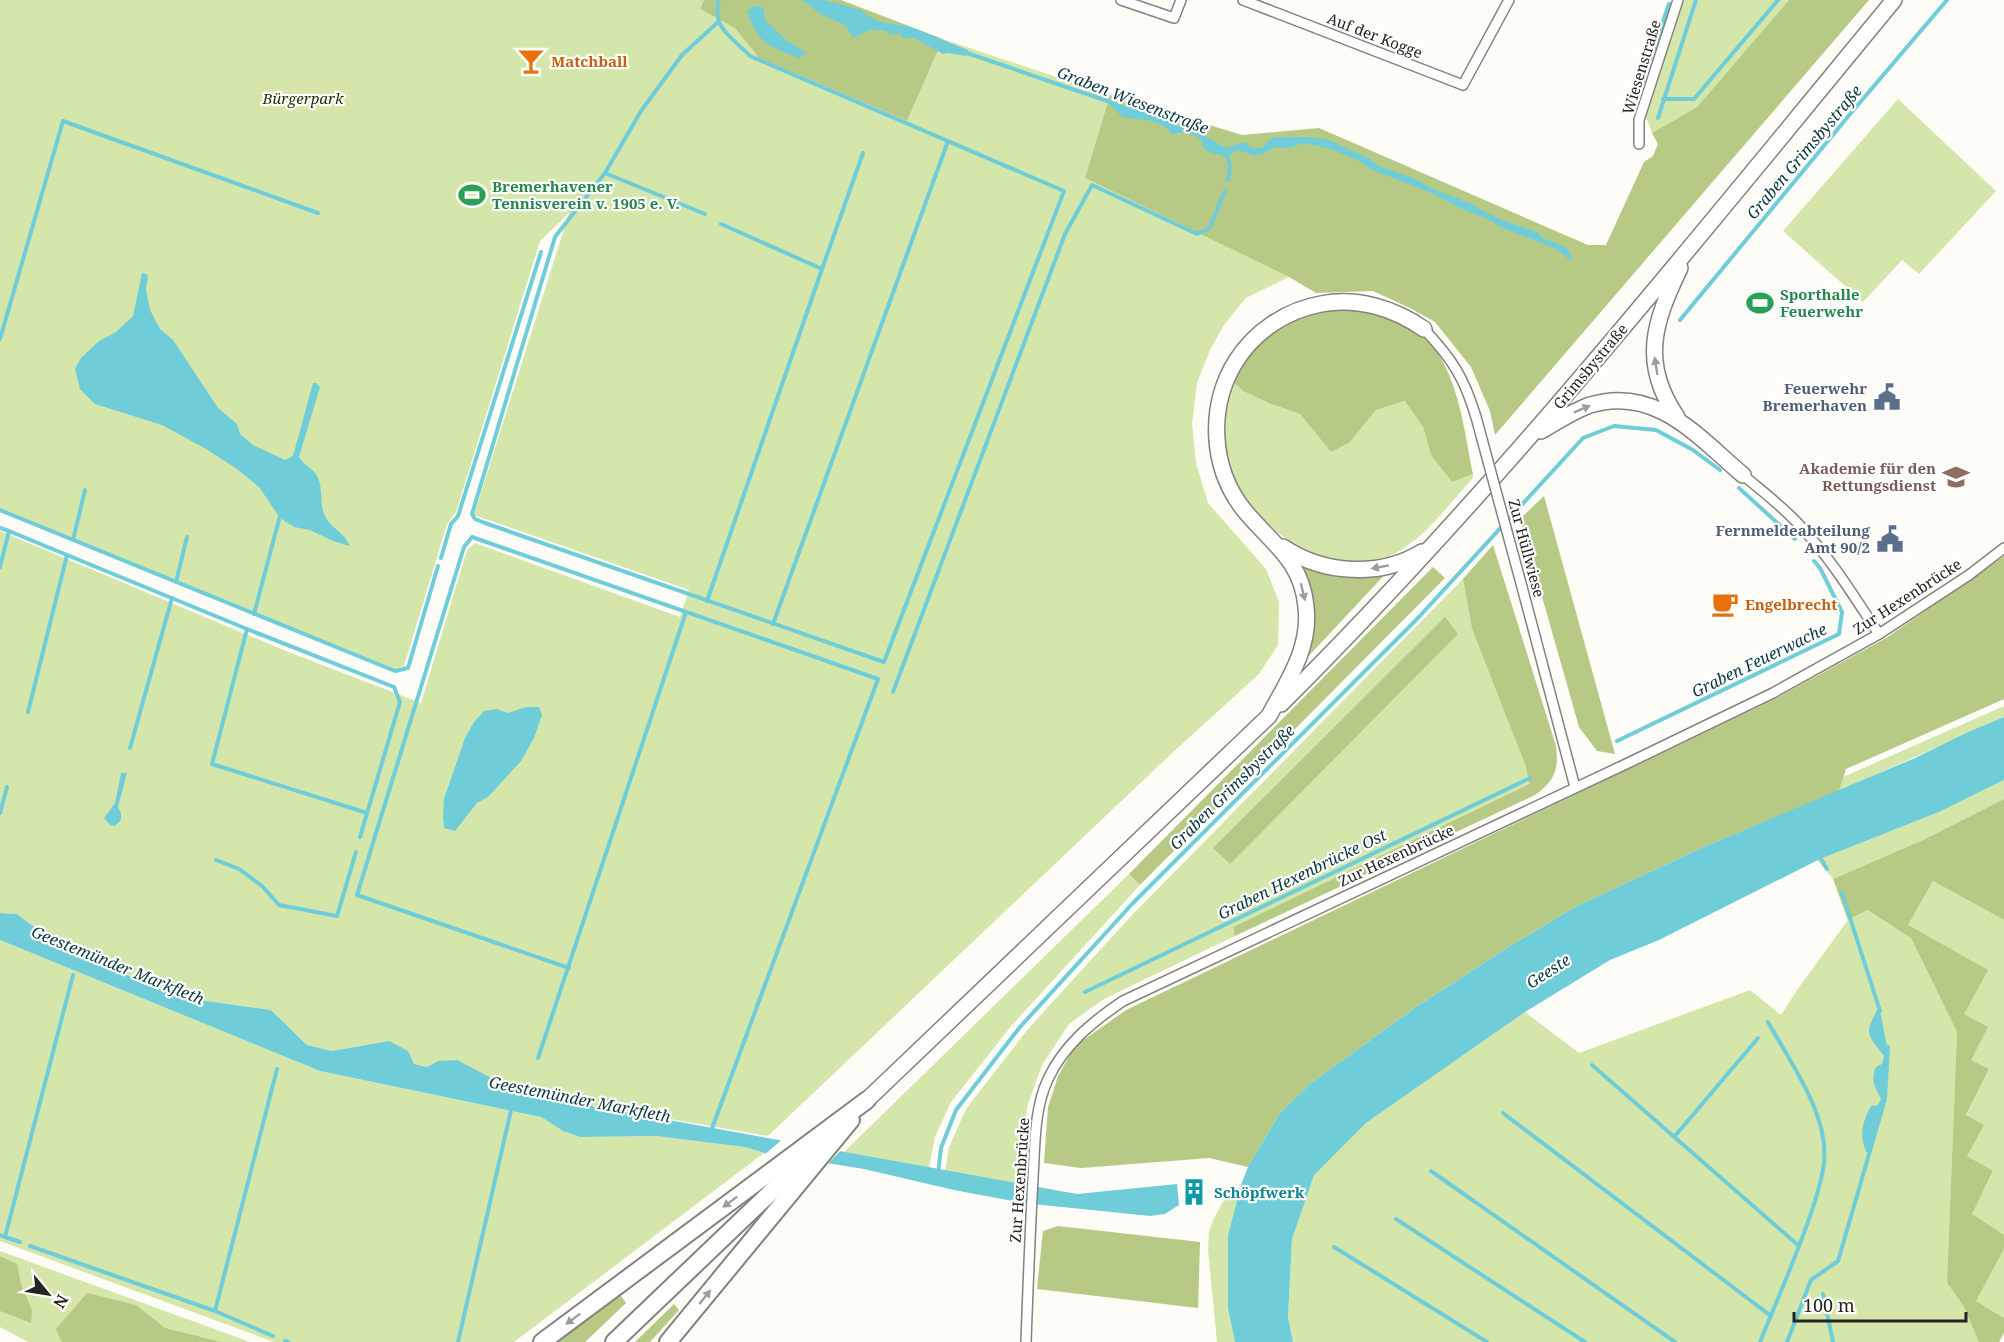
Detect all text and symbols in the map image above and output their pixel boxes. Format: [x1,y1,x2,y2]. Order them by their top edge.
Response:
street label: Auf der Kogge [1325,8,1425,62]
street label: Wiesenstraße [1617,17,1665,117]
bar icon: Matchball [516,46,546,76]
place label: Matchball [551,51,628,71]
water label: Graben Wiesenstraße [1054,61,1212,139]
water label: Graben Grimsbystraße [1741,80,1867,224]
park label: Bürgerpark [261,88,344,108]
place label: Bremerhavener Tennisverein v. 1905 e. V. [492,176,680,213]
sports icon: Bremerhavener Tennisverein v. 1905 e. V. [457,180,487,210]
place label: Sporthalle Feuerwehr [1780,284,1863,321]
sports icon: Sporthalle Feuerwehr [1745,288,1775,318]
street label: Grimsbystraße [1548,319,1632,413]
one-way arrow [1652,357,1661,376]
place label: Feuerwehr Bremerhaven [1763,378,1867,415]
public building icon: Feuerwehr Bremerhaven [1872,382,1902,412]
one-way arrow [1573,404,1591,414]
place label: Akademie für den Rettungsdienst [1799,458,1936,495]
school or university icon: Akademie für den Rettungsdienst [1941,462,1971,492]
street label: Zur Hüllwiese [1504,497,1550,599]
place label: Fernmeldeabteilung Amt 90/2 [1716,520,1871,557]
public building icon: Fernmeldeabteilung Amt 90/2 [1875,524,1905,554]
street label: Zur Hexenbrücke [1849,553,1965,639]
one-way arrow [1370,563,1389,572]
one-way arrow [1299,583,1309,601]
cafe icon: Engelbrecht [1710,589,1740,619]
place label: Engelbrecht [1745,594,1837,614]
water label: Graben Feuerwache [1688,618,1830,702]
water label: Graben Grimsbystraße [1165,719,1300,854]
street label: Zur Hexenbrücke [1335,819,1457,891]
water label: Graben Hexenbrücke Ost [1214,823,1390,924]
water label: Geestemünder Markfleth [28,920,208,1010]
water label: Geeste [1522,949,1574,993]
water label: Geestemünder Markfleth [487,1071,673,1127]
street label: Zur Hexenbrücke [1005,1117,1033,1243]
building icon: Schöpfwerk [1179,1177,1209,1207]
place label: Schöpfwerk [1214,1182,1305,1202]
one-way arrow [722,1196,737,1208]
north arrow [18,1264,78,1324]
scale bar [1794,1285,1966,1323]
one-way arrow [699,1289,712,1305]
text: N [48,1291,74,1313]
text: 100 m [1803,1293,1855,1317]
one-way arrow [566,1312,581,1324]

